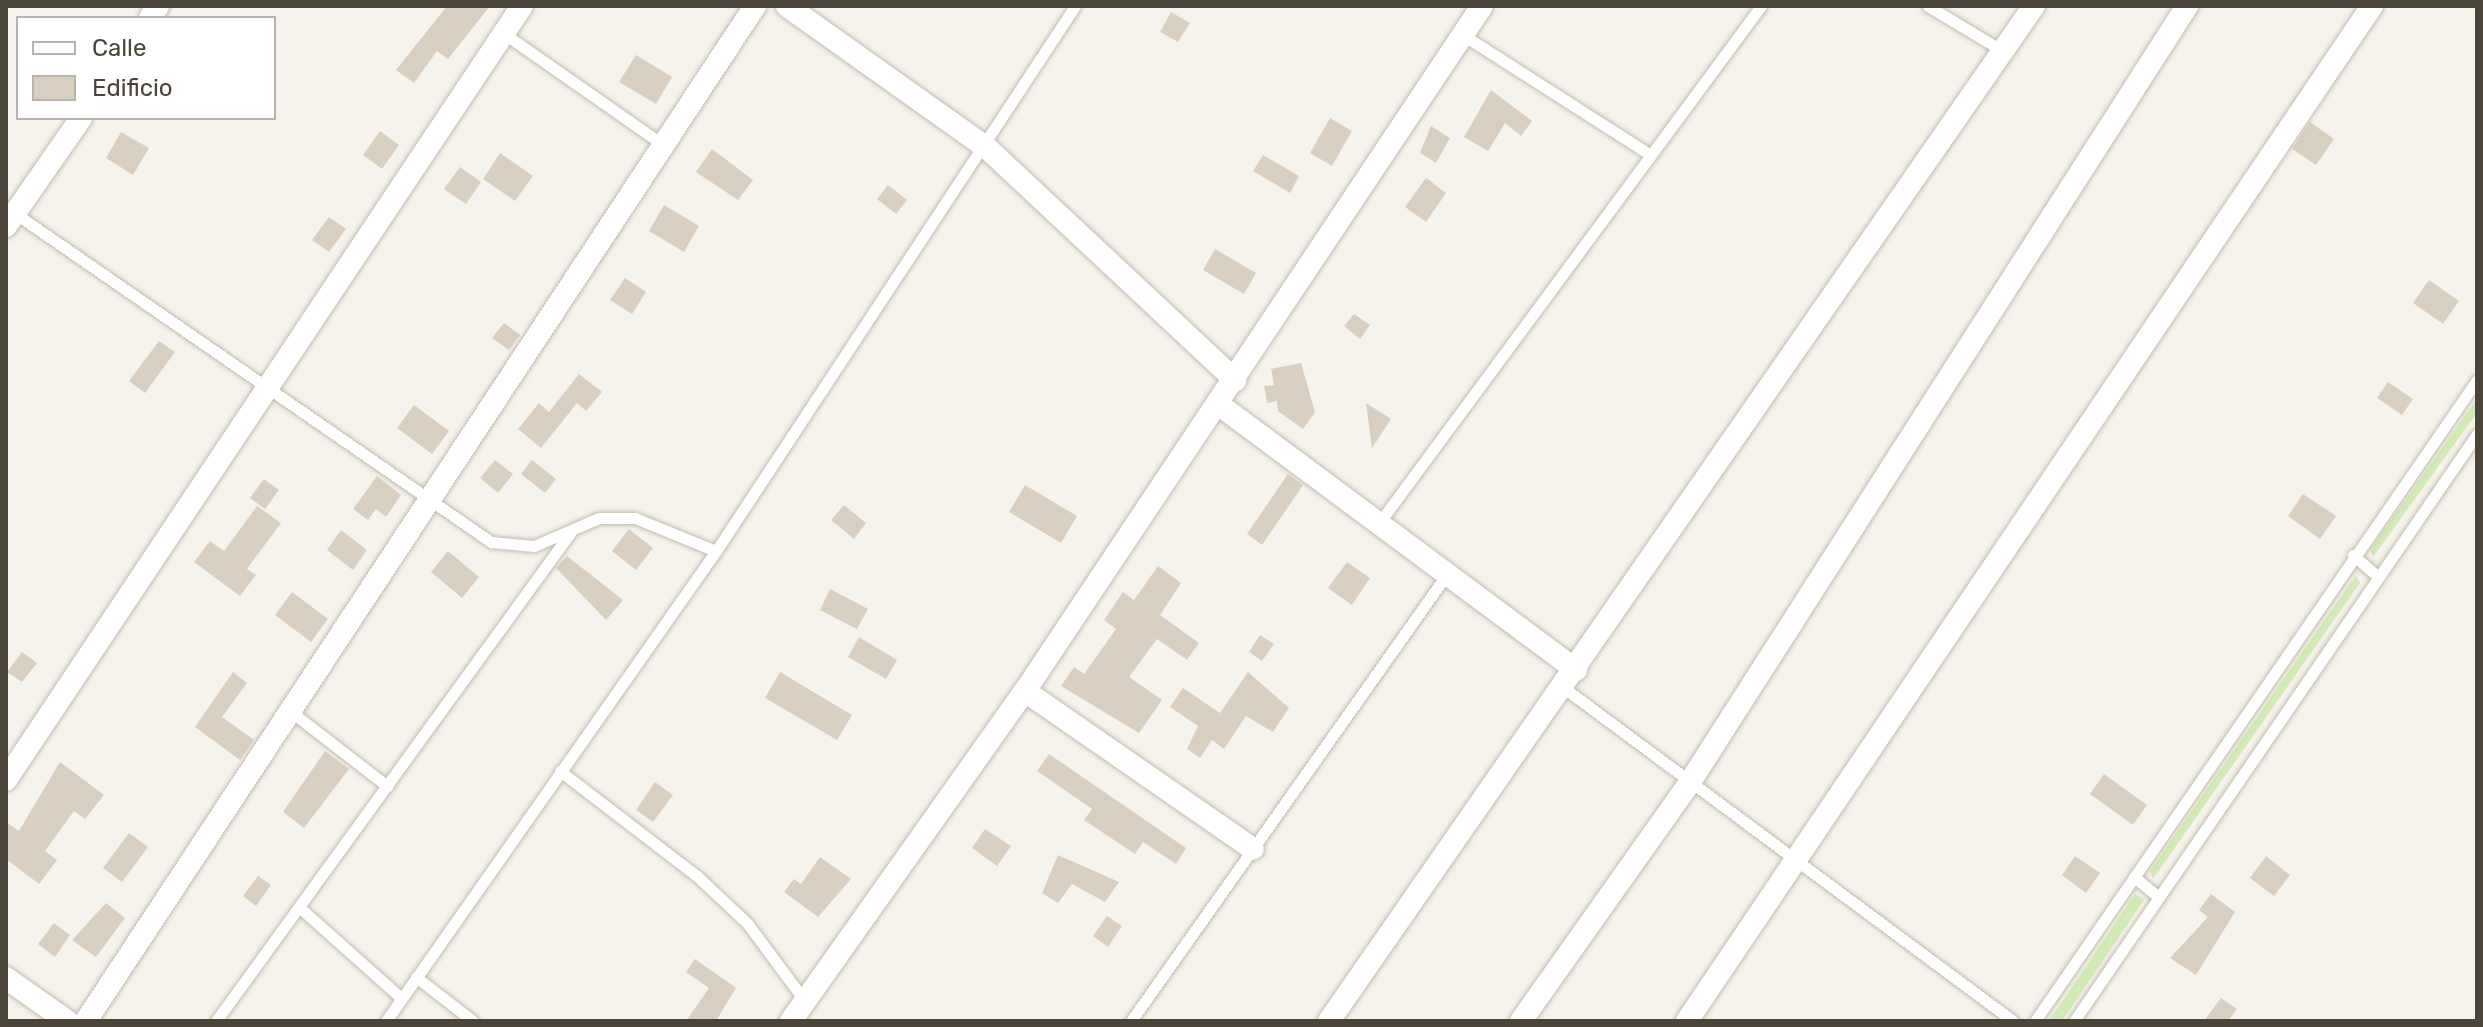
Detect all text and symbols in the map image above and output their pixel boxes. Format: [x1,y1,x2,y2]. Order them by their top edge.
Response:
legend [16,16,276,120]
text: Calle [92,34,146,62]
text: Edificio [92,74,173,102]

